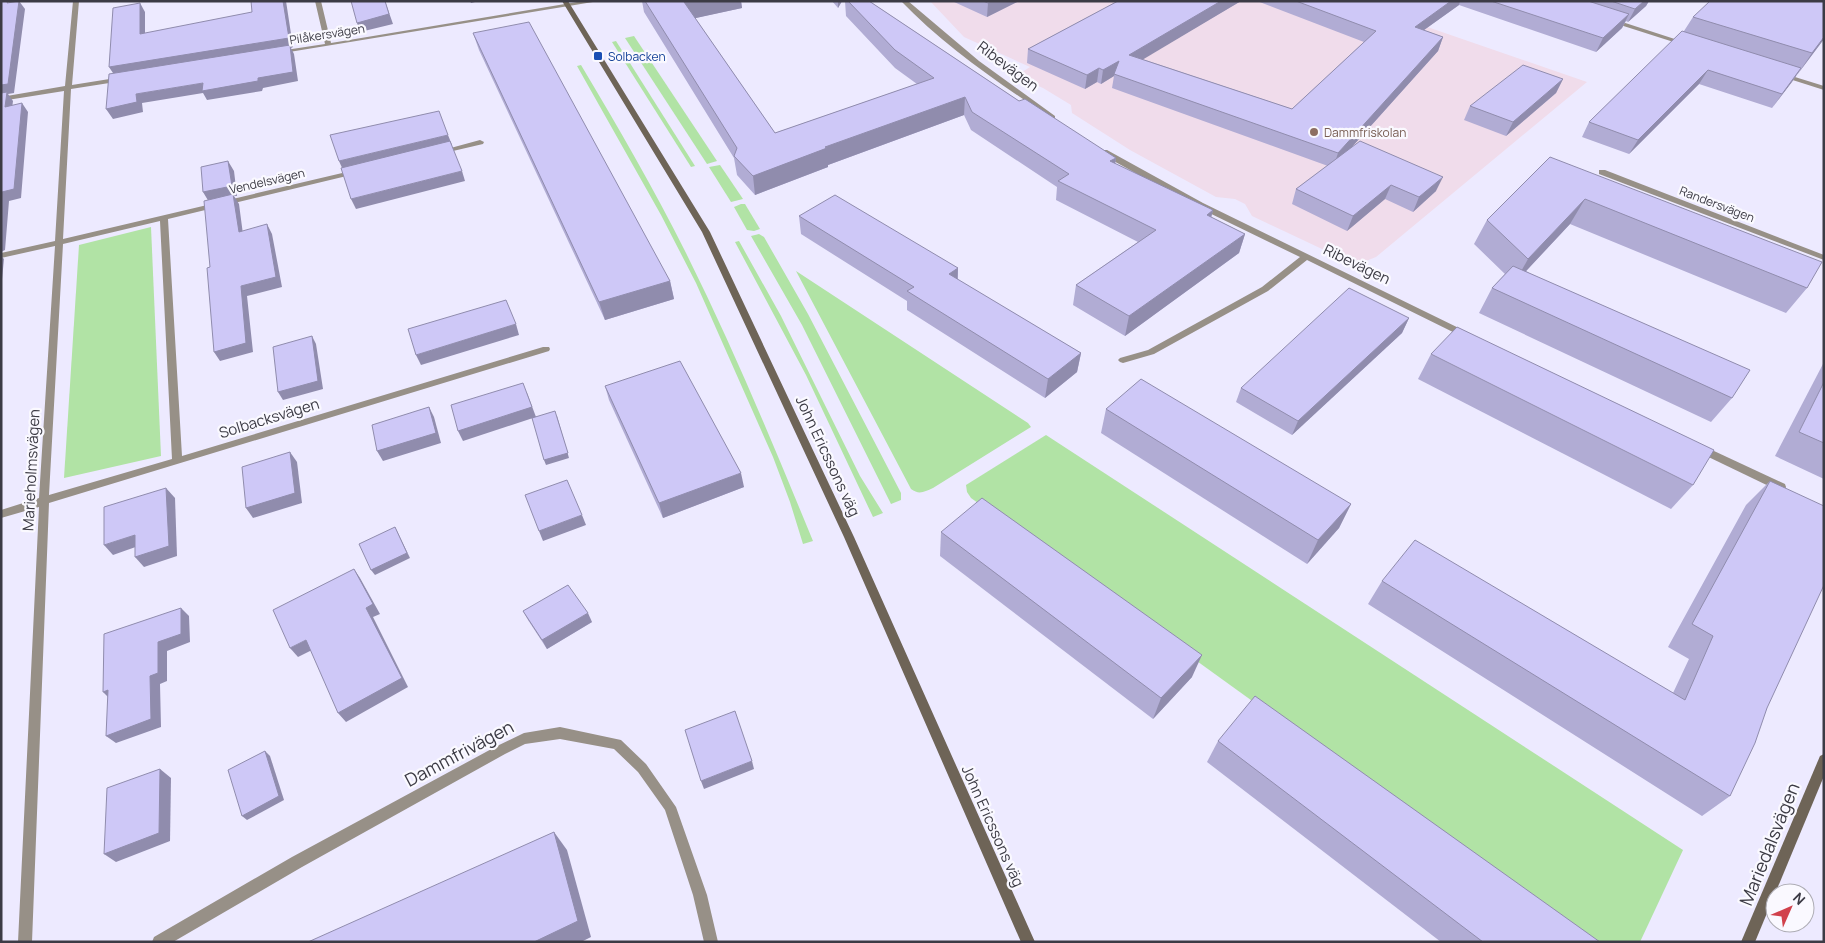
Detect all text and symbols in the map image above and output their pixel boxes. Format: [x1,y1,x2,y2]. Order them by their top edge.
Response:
street label: Pilåkersvägen [288,20,366,48]
street label: Ribevägen [973,36,1043,96]
place label: Solbacken [608,48,666,65]
marker: Solbacken [592,50,604,62]
place label: Dammfriskolan [1324,124,1406,141]
marker: Dammfriskolan [1308,126,1320,138]
street label: Vendelsvägen [228,164,306,198]
street label: Randersvägen [1677,182,1757,226]
street label: Ribevägen [1320,239,1394,289]
street label: John Ericssons väg [791,392,865,520]
street label: Solbacksvägen [216,393,322,443]
street label: Marieholmsvägen [17,408,45,531]
street label: Dammfrivägen [400,714,518,792]
street label: John Ericssons väg [957,762,1029,890]
street label: Mariedalsvägen [1733,779,1805,909]
north arrow [1765,883,1815,933]
text: N [1789,888,1810,909]

